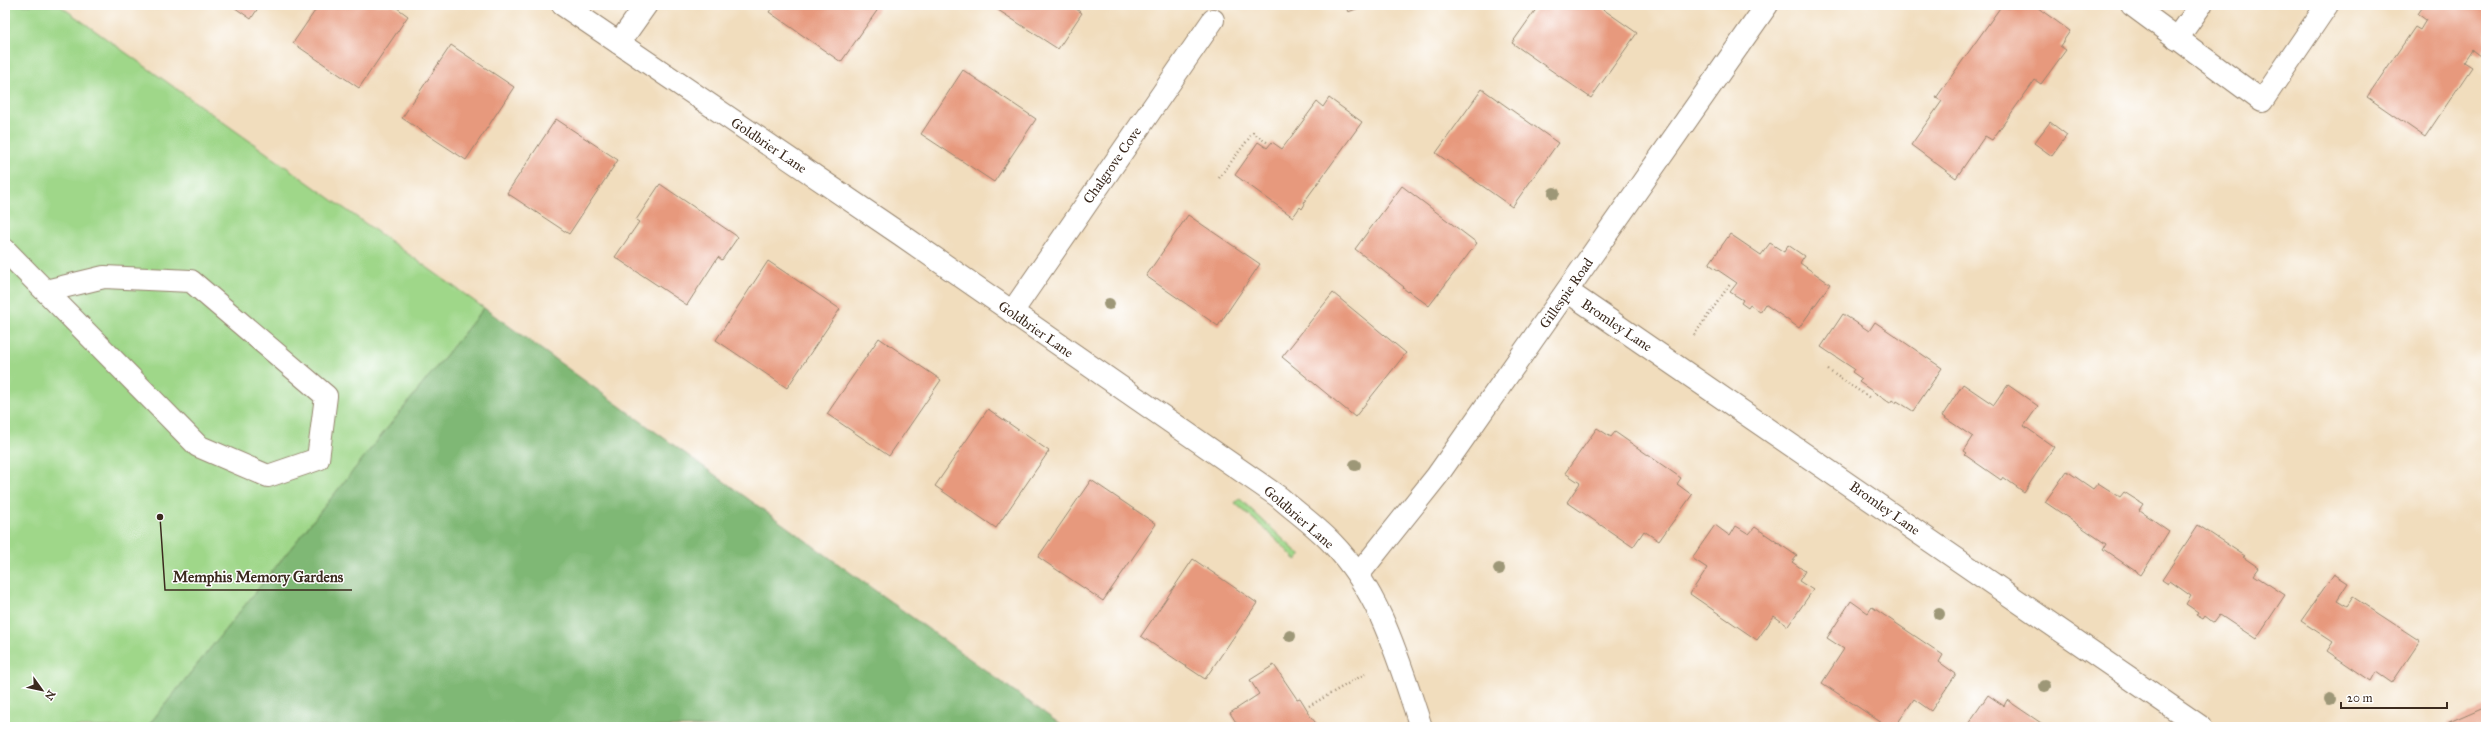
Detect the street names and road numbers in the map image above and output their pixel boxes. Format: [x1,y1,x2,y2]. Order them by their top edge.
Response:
street label: Goldbrier Lane [728,114,810,177]
street label: Chalgrove Cove [1080,123,1145,207]
street label: Gillespie Road [1536,255,1597,332]
street label: Bromley Lane [1578,295,1656,355]
street label: Goldbrier Lane [995,297,1077,362]
street label: Bromley Lane [1846,478,1923,539]
street label: Goldbrier Lane [1260,482,1337,553]

